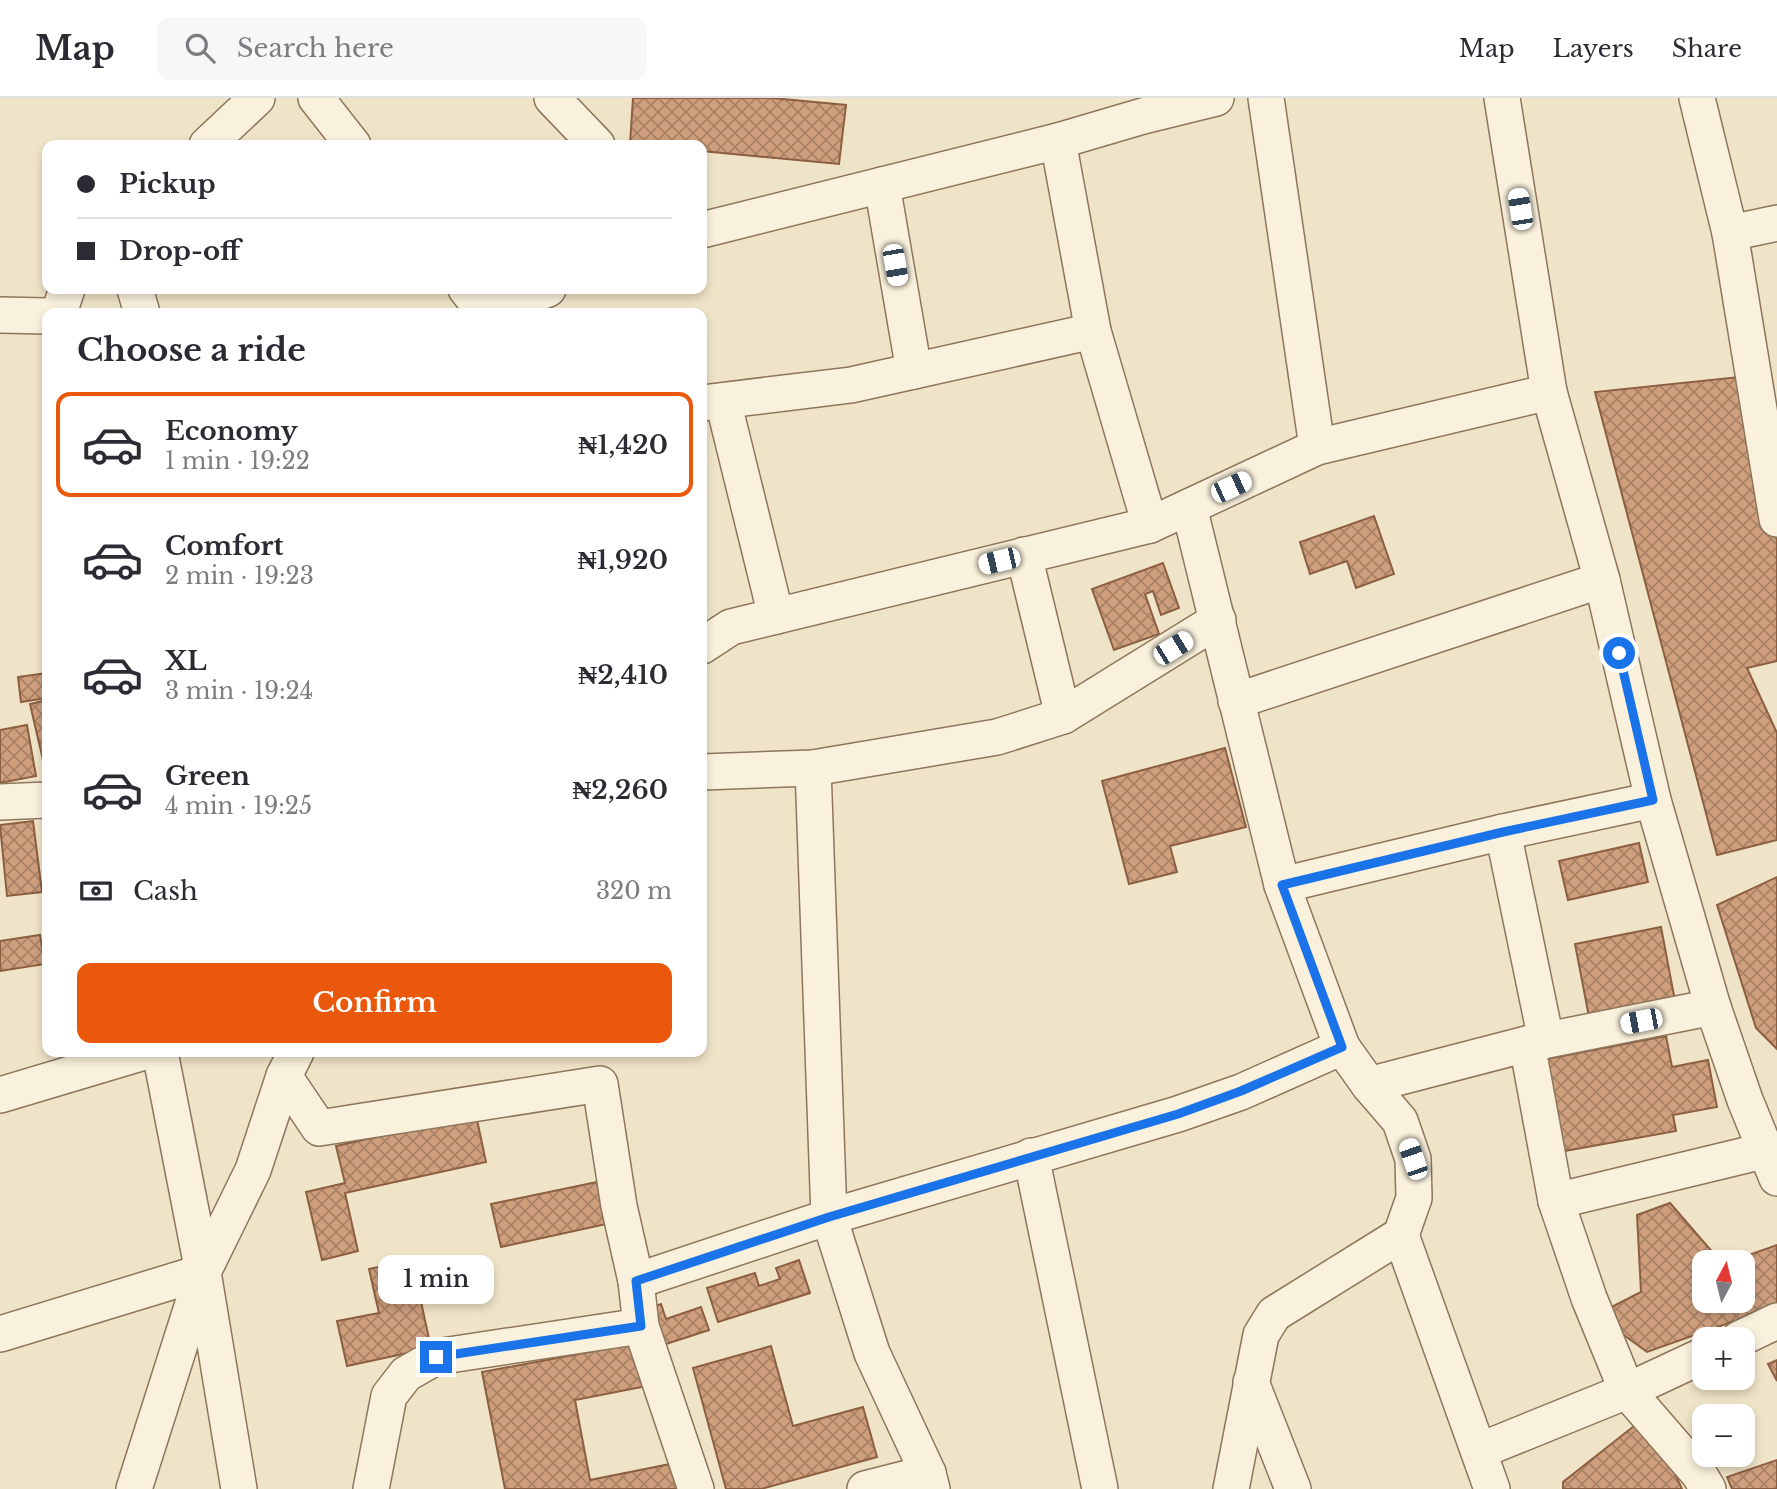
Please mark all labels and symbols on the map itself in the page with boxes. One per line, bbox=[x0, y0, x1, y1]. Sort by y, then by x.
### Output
car bbox=[1507, 187, 1534, 231]
car bbox=[882, 242, 909, 288]
car bbox=[1208, 469, 1255, 505]
car bbox=[977, 546, 1022, 576]
car bbox=[1150, 628, 1197, 668]
route start bbox=[1603, 637, 1635, 669]
car bbox=[1619, 1007, 1664, 1035]
car bbox=[1397, 1136, 1430, 1182]
north arrow bbox=[1692, 1250, 1755, 1312]
callout: 1 min bbox=[378, 1256, 494, 1304]
route end bbox=[420, 1341, 452, 1373]

